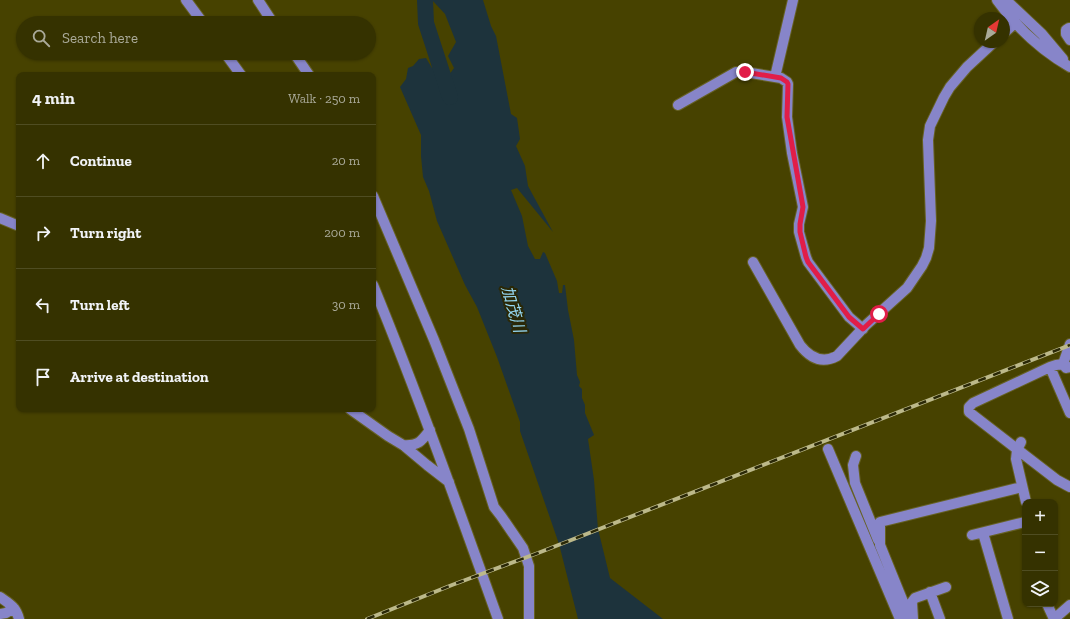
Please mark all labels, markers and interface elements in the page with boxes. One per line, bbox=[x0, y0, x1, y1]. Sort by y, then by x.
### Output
north arrow bbox=[974, 12, 1010, 48]
search box bbox=[16, 16, 376, 60]
icon: search bbox=[30, 27, 52, 49]
text: Search here bbox=[62, 29, 138, 47]
route end bbox=[736, 63, 754, 81]
text: 4 min bbox=[32, 88, 75, 108]
text: Walk · 250 m bbox=[288, 91, 360, 106]
icon: ahead bbox=[32, 150, 54, 172]
text: Continue bbox=[70, 152, 132, 170]
text: 20 m bbox=[332, 153, 360, 168]
icon: right bbox=[32, 222, 54, 244]
text: Turn right bbox=[70, 224, 141, 242]
text: 200 m bbox=[324, 225, 360, 240]
water label: 加茂川 bbox=[498, 283, 530, 337]
icon: left bbox=[32, 294, 54, 316]
text: Turn left bbox=[70, 296, 130, 314]
text: 30 m bbox=[332, 297, 360, 312]
route start bbox=[870, 305, 888, 323]
icon: arrive bbox=[32, 366, 54, 388]
text: Arrive at destination bbox=[70, 368, 209, 386]
map controls bbox=[1022, 499, 1058, 607]
button: + bbox=[1022, 499, 1058, 535]
button: − bbox=[1022, 535, 1058, 571]
button: layers bbox=[1022, 571, 1058, 607]

